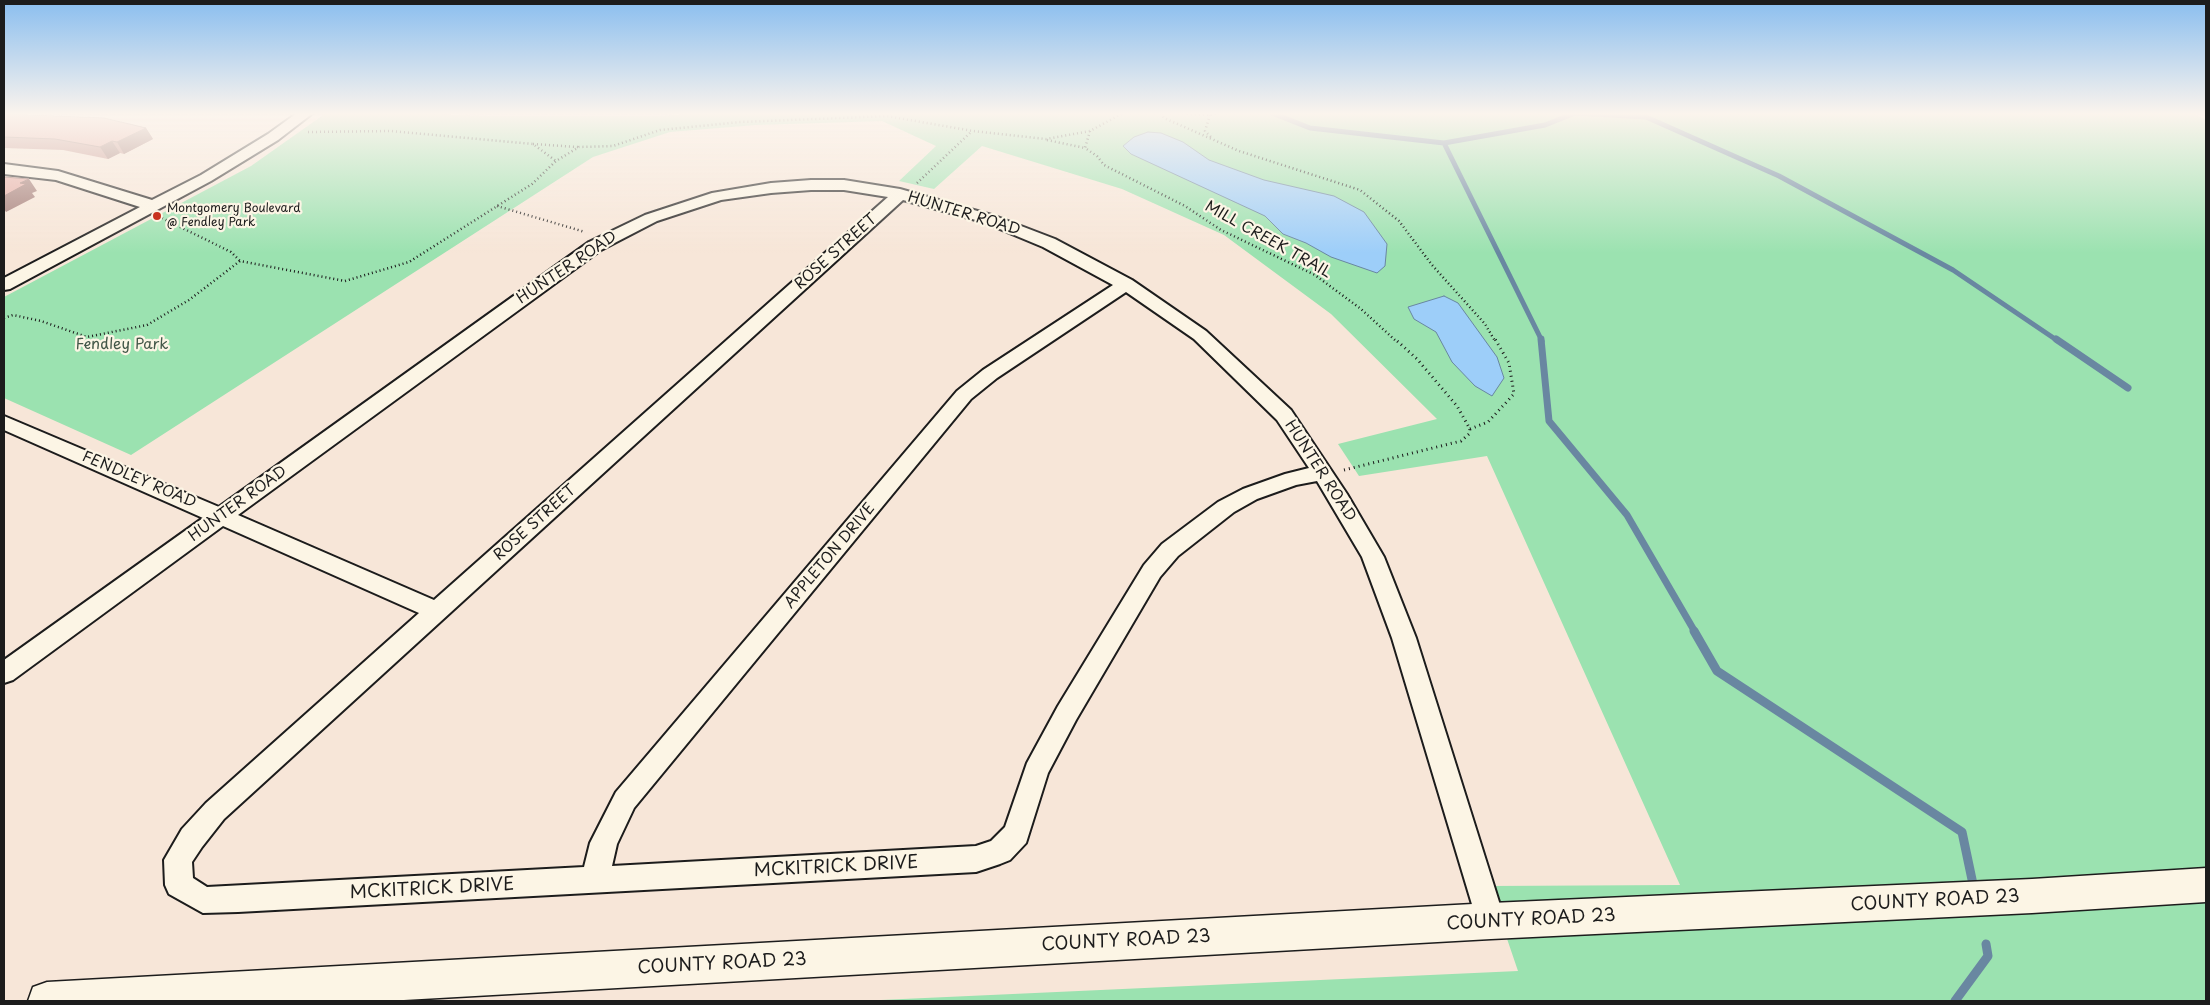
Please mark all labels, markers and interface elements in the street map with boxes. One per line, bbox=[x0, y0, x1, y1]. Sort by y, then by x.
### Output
street label: HUNTER ROAD bbox=[906, 188, 1022, 240]
street label: MILL CREEK TRAIL bbox=[1202, 198, 1334, 282]
place label: Montgomery Boulevard @ Fendley Park bbox=[167, 202, 301, 230]
marker: Montgomery Boulevard @ Fendley Park bbox=[151, 210, 163, 222]
street label: ROSE STREET bbox=[791, 210, 881, 294]
street label: HUNTER ROAD bbox=[514, 228, 620, 308]
park label: Fendley Park bbox=[76, 336, 168, 354]
street label: HUNTER ROAD bbox=[1281, 417, 1359, 525]
street label: FENDLEY ROAD bbox=[79, 448, 199, 512]
street label: HUNTER ROAD bbox=[185, 462, 291, 546]
street label: ROSE STREET bbox=[490, 481, 580, 565]
street label: APPLETON DRIVE bbox=[781, 500, 879, 612]
street label: MCKITRICK DRIVE bbox=[753, 852, 919, 882]
street label: MCKITRICK DRIVE bbox=[349, 874, 515, 904]
street label: COUNTY ROAD 23 bbox=[1850, 886, 2020, 916]
street label: COUNTY ROAD 23 bbox=[1446, 905, 1616, 935]
street label: COUNTY ROAD 23 bbox=[1041, 926, 1211, 956]
street label: COUNTY ROAD 23 bbox=[637, 949, 807, 979]

